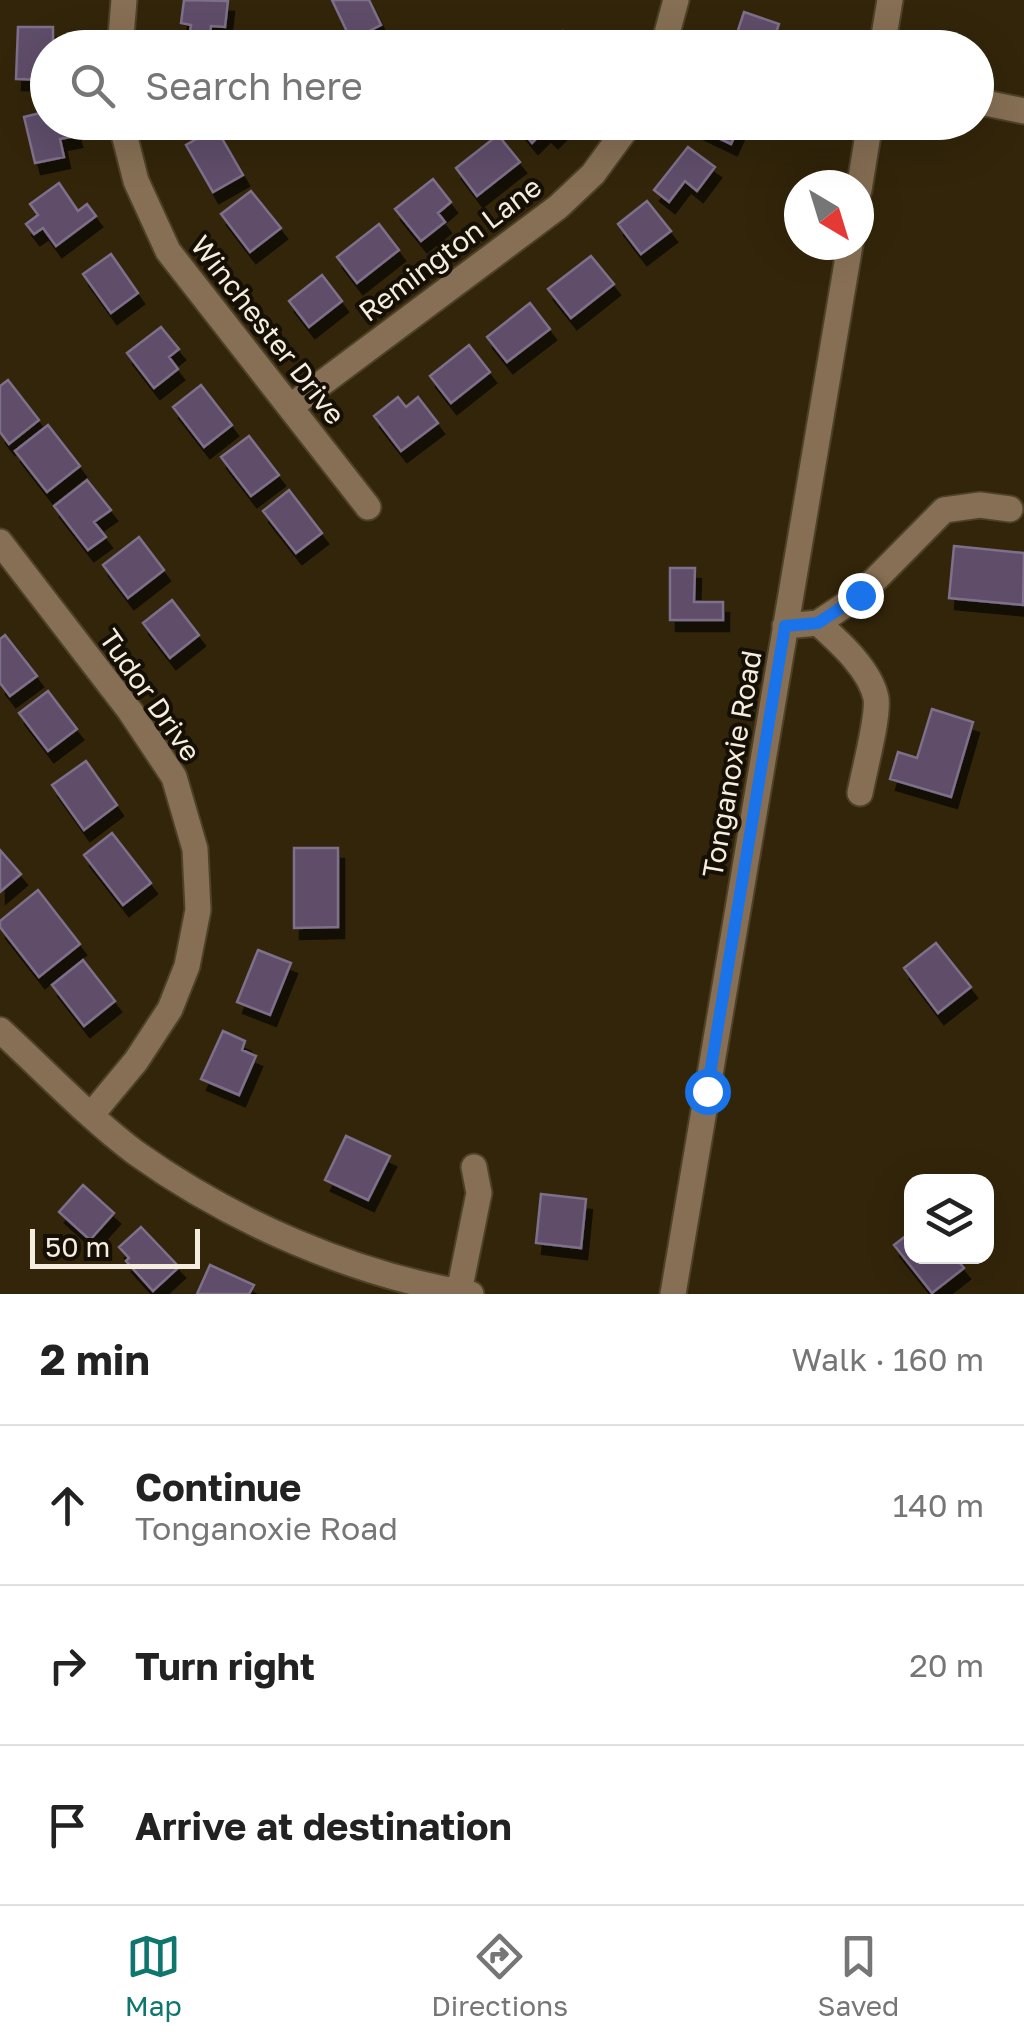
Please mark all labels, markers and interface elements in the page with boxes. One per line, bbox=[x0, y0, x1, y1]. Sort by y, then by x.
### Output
search box bbox=[30, 30, 994, 140]
icon: search bbox=[65, 58, 120, 113]
text: Search here bbox=[145, 63, 363, 108]
street label: Remington Lane bbox=[352, 169, 547, 328]
north arrow bbox=[784, 170, 874, 260]
street label: Winchester Drive bbox=[185, 229, 352, 430]
route end bbox=[838, 573, 884, 619]
street label: Tudor Drive bbox=[93, 623, 208, 767]
street label: Tonganoxie Road bbox=[695, 648, 768, 880]
route start bbox=[685, 1069, 731, 1115]
map controls bbox=[904, 1174, 994, 1264]
button: layers bbox=[904, 1174, 994, 1264]
scale bar bbox=[30, 1224, 200, 1268]
text: 50 m bbox=[45, 1230, 110, 1263]
text: 2 min bbox=[40, 1334, 150, 1384]
text: Walk · 160 m bbox=[792, 1340, 984, 1378]
text: Continue bbox=[135, 1464, 301, 1509]
icon: ahead bbox=[40, 1478, 95, 1533]
text: 140 m bbox=[893, 1486, 984, 1524]
text: Tonganoxie Road bbox=[135, 1509, 398, 1547]
icon: right bbox=[40, 1638, 95, 1693]
text: Turn right bbox=[135, 1643, 315, 1688]
text: 20 m bbox=[909, 1646, 984, 1684]
icon: arrive bbox=[40, 1798, 95, 1853]
text: Arrive at destination bbox=[135, 1803, 512, 1848]
tab: Map bbox=[125, 1929, 182, 2022]
tab: Directions bbox=[431, 1929, 568, 2022]
tab: Saved bbox=[817, 1929, 899, 2022]

